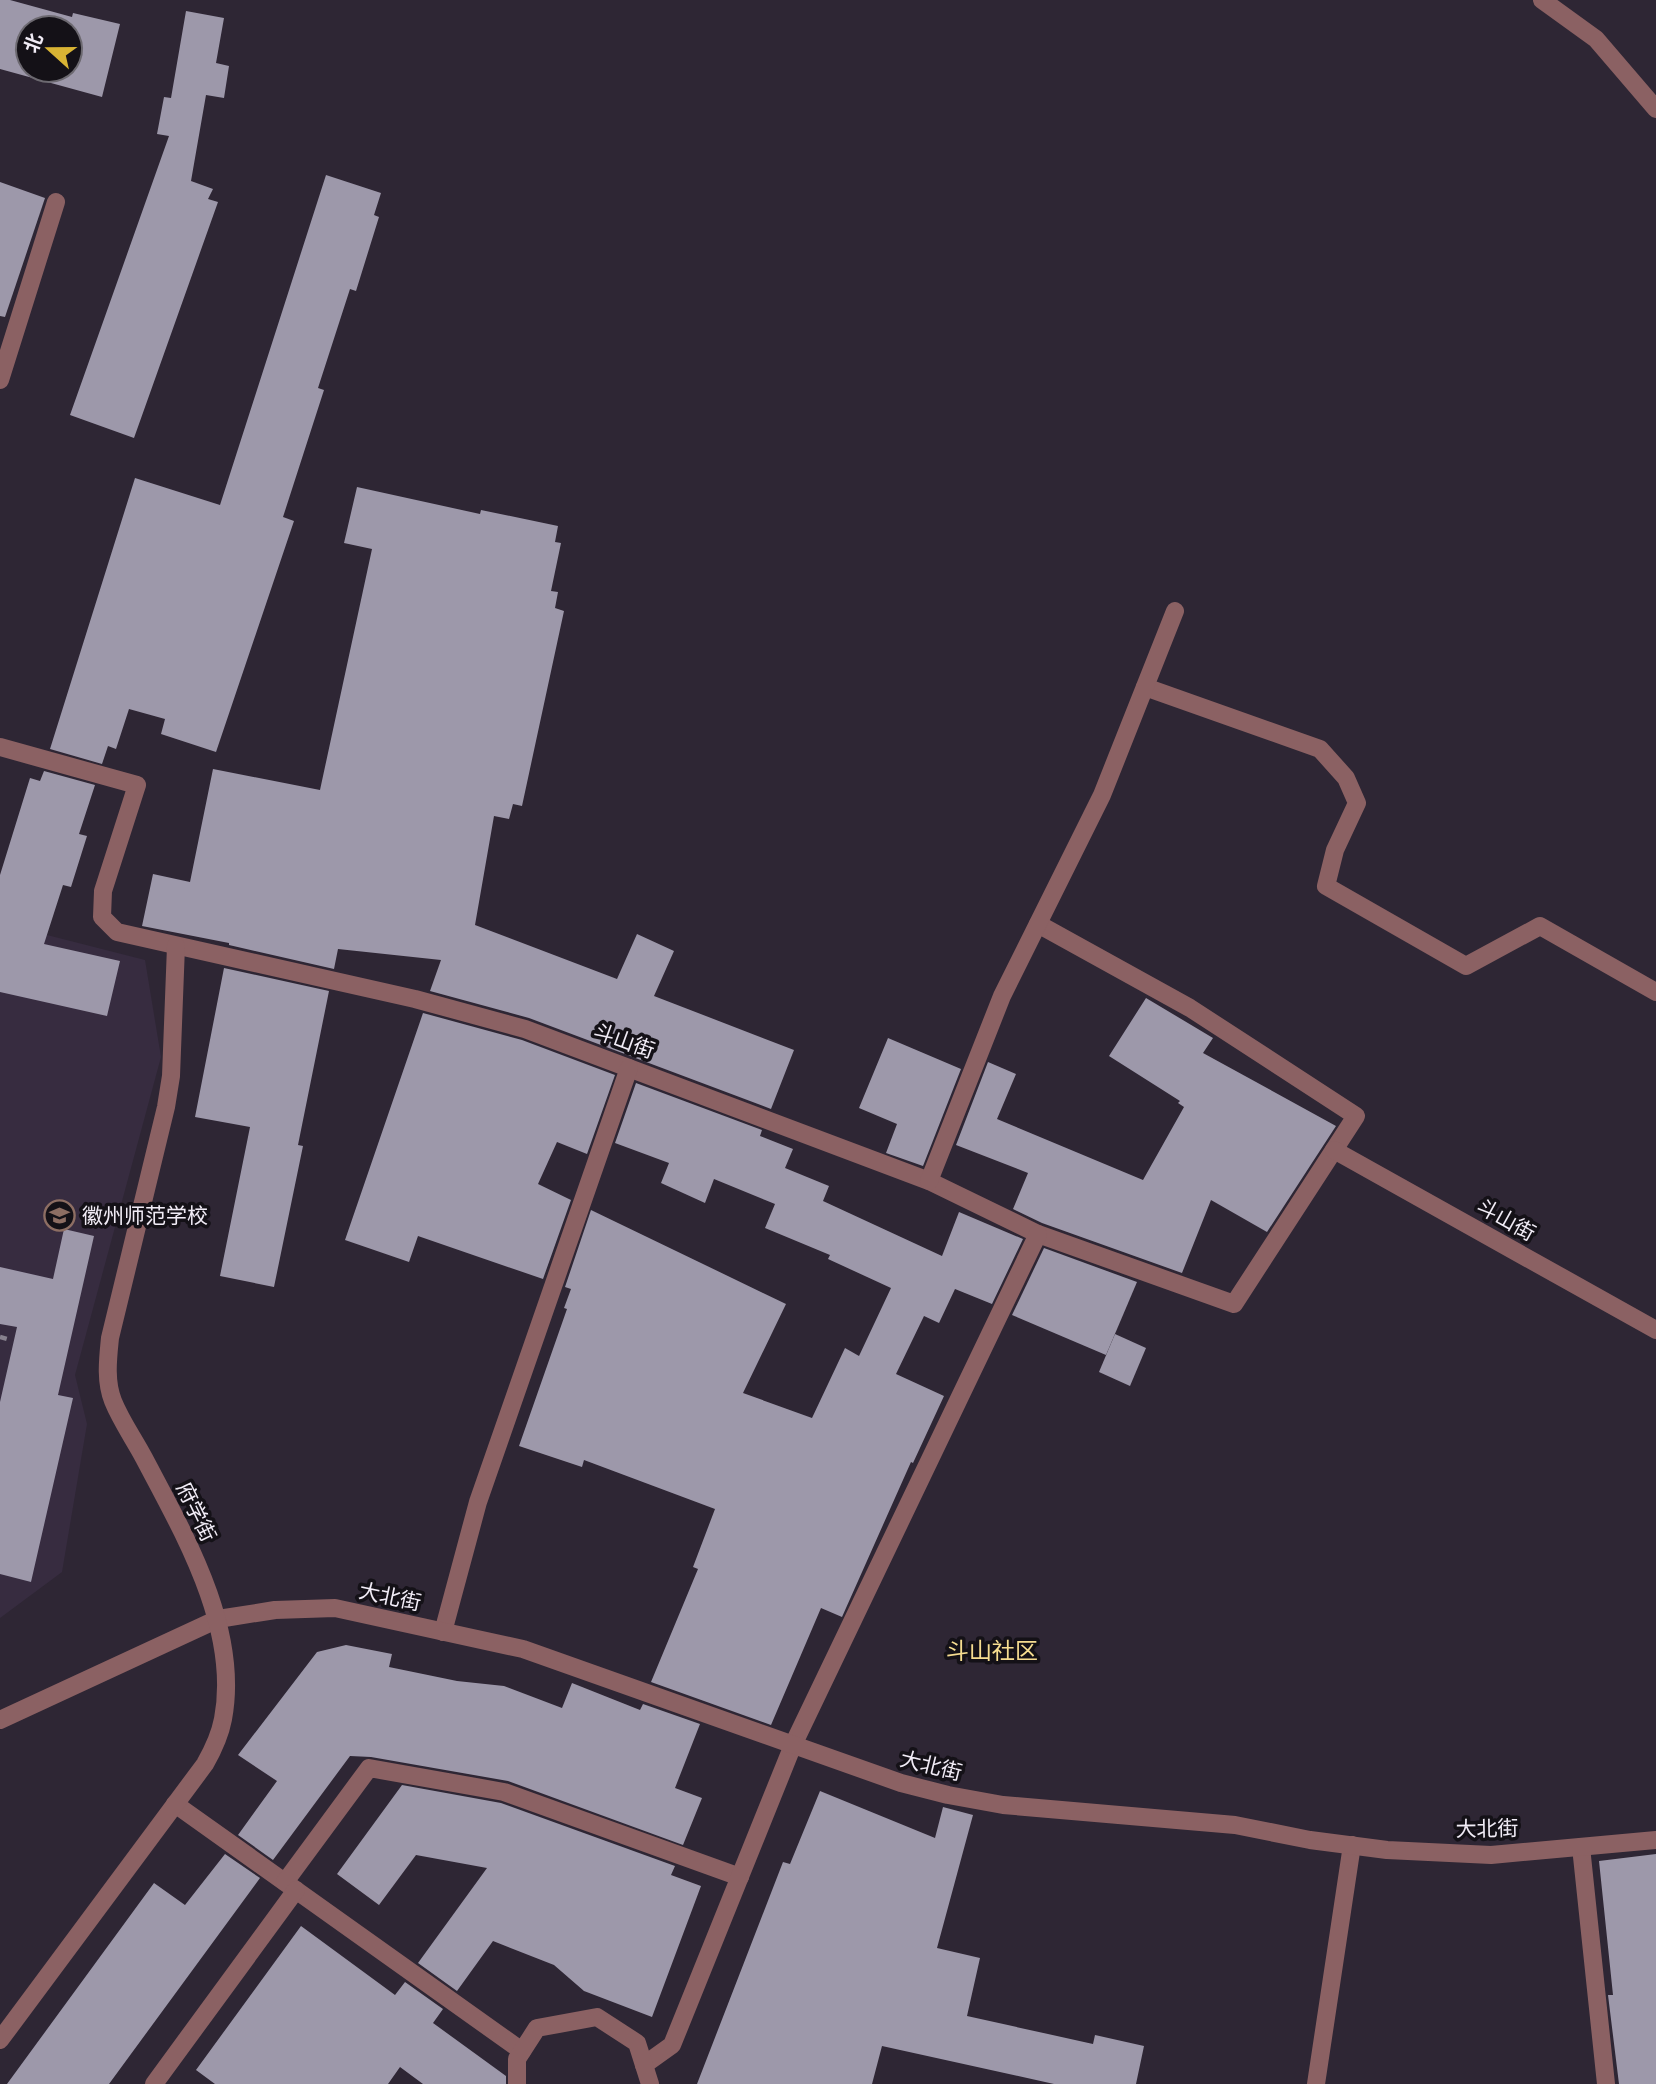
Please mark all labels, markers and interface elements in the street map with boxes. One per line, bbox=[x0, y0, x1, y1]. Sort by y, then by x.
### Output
north arrow bbox=[14, 14, 84, 84]
text: 北 bbox=[19, 30, 48, 56]
street label: 斗山街 bbox=[590, 1019, 658, 1063]
street label: 斗山街 bbox=[1473, 1194, 1539, 1246]
school or university icon: 徽州师范学校 bbox=[42, 1199, 76, 1233]
place label: 徽州师范学校 bbox=[82, 1204, 208, 1228]
street label: 府学街 bbox=[171, 1478, 221, 1546]
street label: 大北街 bbox=[357, 1579, 423, 1615]
district label: 斗山社区 bbox=[946, 1638, 1038, 1665]
street label: 大北街 bbox=[898, 1747, 964, 1785]
street label: 大北街 bbox=[1455, 1816, 1519, 1842]

